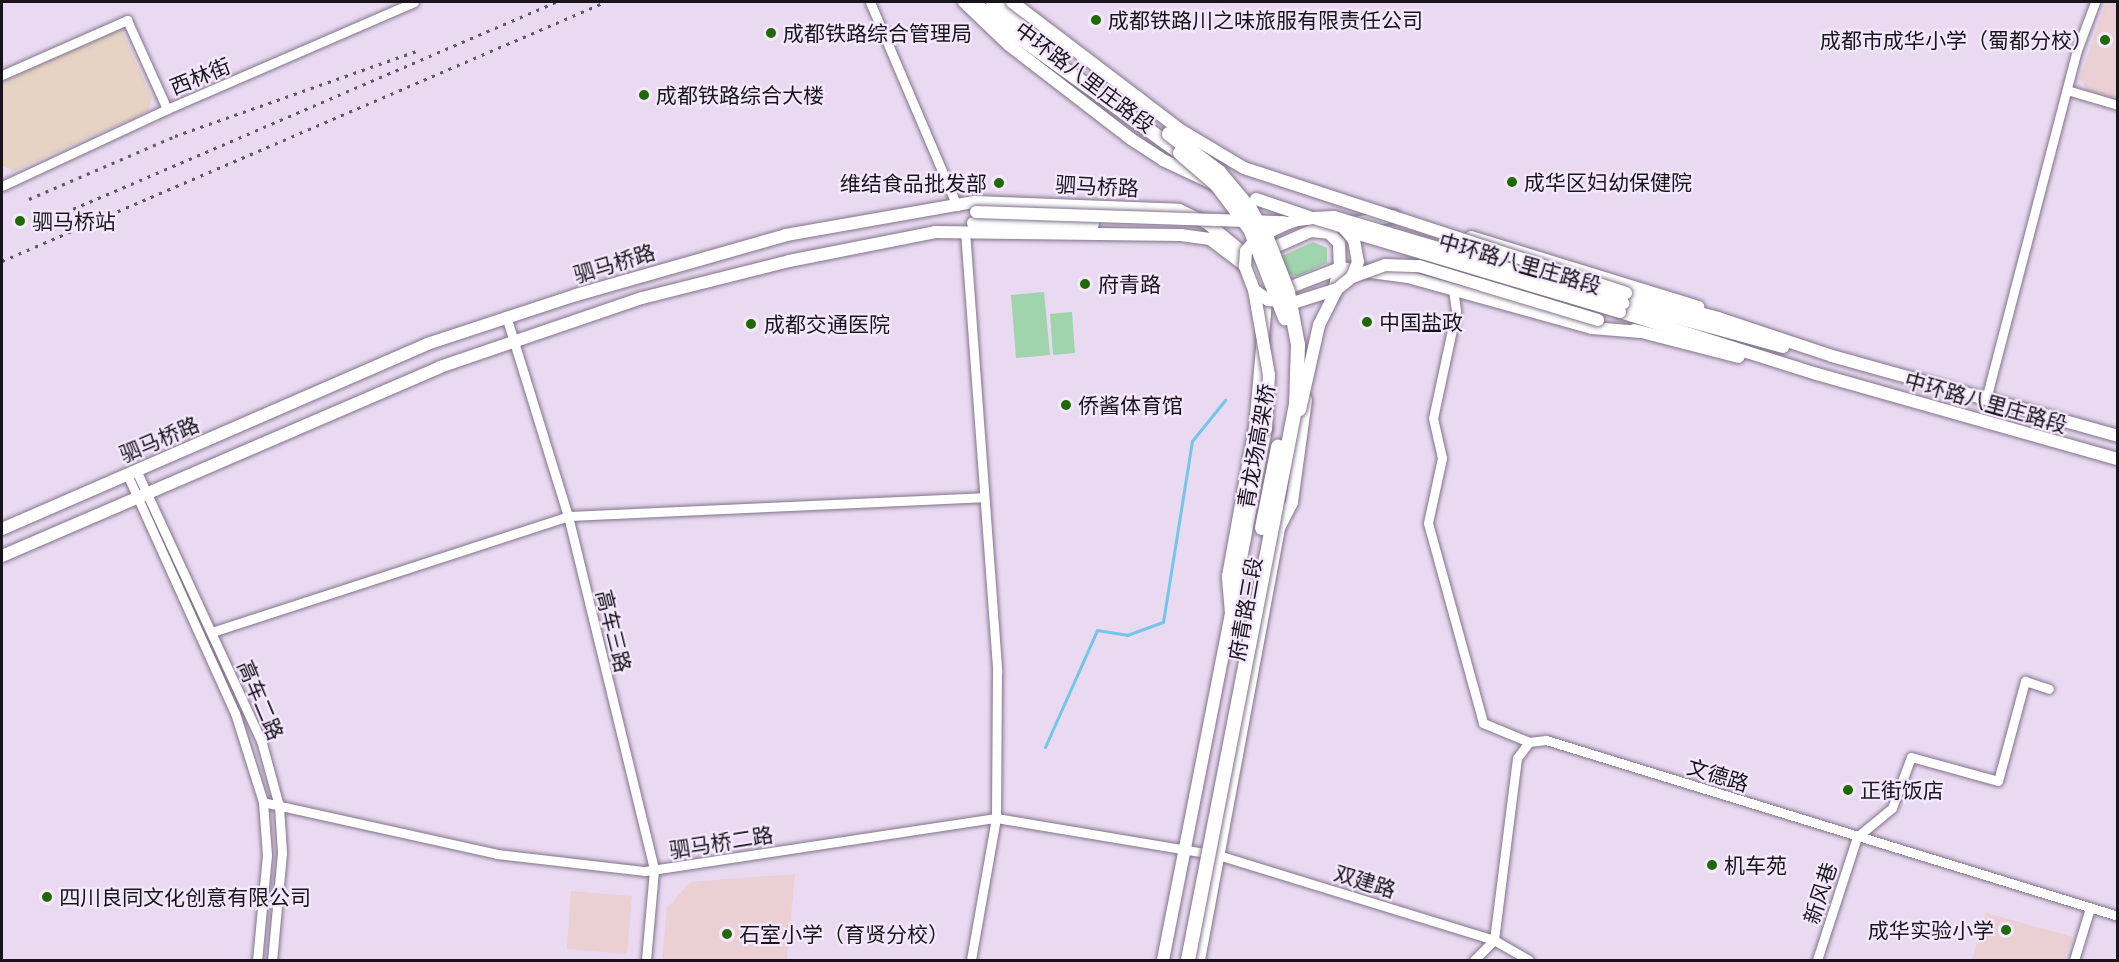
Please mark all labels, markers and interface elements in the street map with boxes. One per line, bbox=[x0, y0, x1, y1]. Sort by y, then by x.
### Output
place label: 成都铁路川之味旅服有限责任公司 bbox=[1108, 7, 1423, 33]
marker: 成都铁路川之味旅服有限责任公司 bbox=[1089, 13, 1103, 27]
street label: 中环路八里庄路段 bbox=[1010, 16, 1160, 138]
place label: 成都铁路综合管理局 bbox=[783, 20, 972, 46]
marker: 成都铁路综合管理局 bbox=[764, 26, 778, 40]
place label: 成都市成华小学（蜀都分校） bbox=[1820, 27, 2093, 53]
marker: 成都市成华小学（蜀都分校） bbox=[2098, 33, 2112, 47]
street label: 西林街 bbox=[166, 53, 234, 99]
place label: 成都铁路综合大楼 bbox=[656, 82, 824, 108]
marker: 成都铁路综合大楼 bbox=[637, 88, 651, 102]
place label: 成华区妇幼保健院 bbox=[1524, 169, 1692, 195]
place label: 维结食品批发部 bbox=[840, 170, 987, 196]
street label: 驷马桥路 bbox=[1054, 171, 1140, 201]
marker: 成华区妇幼保健院 bbox=[1505, 175, 1519, 189]
marker: 维结食品批发部 bbox=[992, 176, 1006, 190]
place label: 驷马桥站 bbox=[32, 208, 116, 234]
marker: 驷马桥站 bbox=[13, 214, 27, 228]
street label: 中环路八里庄路段 bbox=[1436, 228, 1604, 298]
street label: 驷马桥路 bbox=[570, 239, 658, 287]
place label: 府青路 bbox=[1098, 271, 1161, 297]
marker: 府青路 bbox=[1076, 275, 1094, 293]
place label: 中国盐政 bbox=[1379, 309, 1463, 335]
place label: 成都交通医院 bbox=[764, 311, 890, 337]
marker: 成都交通医院 bbox=[742, 315, 760, 333]
marker: 中国盐政 bbox=[1360, 315, 1374, 329]
street label: 中环路八里庄路段 bbox=[1902, 367, 2070, 437]
street label: 青龙场高架桥 bbox=[1233, 382, 1279, 510]
place label: 侨酱体育馆 bbox=[1078, 392, 1183, 418]
marker: 侨酱体育馆 bbox=[1059, 398, 1073, 412]
street label: 驷马桥路 bbox=[115, 411, 203, 467]
street label: 府青路三段 bbox=[1223, 555, 1267, 663]
street label: 高车三路 bbox=[592, 587, 636, 675]
street label: 高车二路 bbox=[233, 656, 289, 744]
street label: 文德路 bbox=[1684, 754, 1752, 796]
place label: 正街饭店 bbox=[1860, 777, 1944, 803]
marker: 正街饭店 bbox=[1841, 783, 1855, 797]
street label: 驷马桥二路 bbox=[667, 821, 775, 863]
place label: 机车苑 bbox=[1724, 852, 1787, 878]
marker: 机车苑 bbox=[1705, 858, 1719, 872]
street label: 新风巷 bbox=[1798, 859, 1842, 927]
street label: 双建路 bbox=[1331, 860, 1399, 902]
place label: 四川良同文化创意有限公司 bbox=[59, 884, 311, 910]
marker: 四川良同文化创意有限公司 bbox=[40, 890, 54, 904]
place label: 成华实验小学 bbox=[1868, 917, 1994, 943]
place label: 石室小学（育贤分校） bbox=[739, 921, 949, 947]
marker: 成华实验小学 bbox=[1999, 923, 2013, 937]
marker: 石室小学（育贤分校） bbox=[720, 927, 734, 941]

